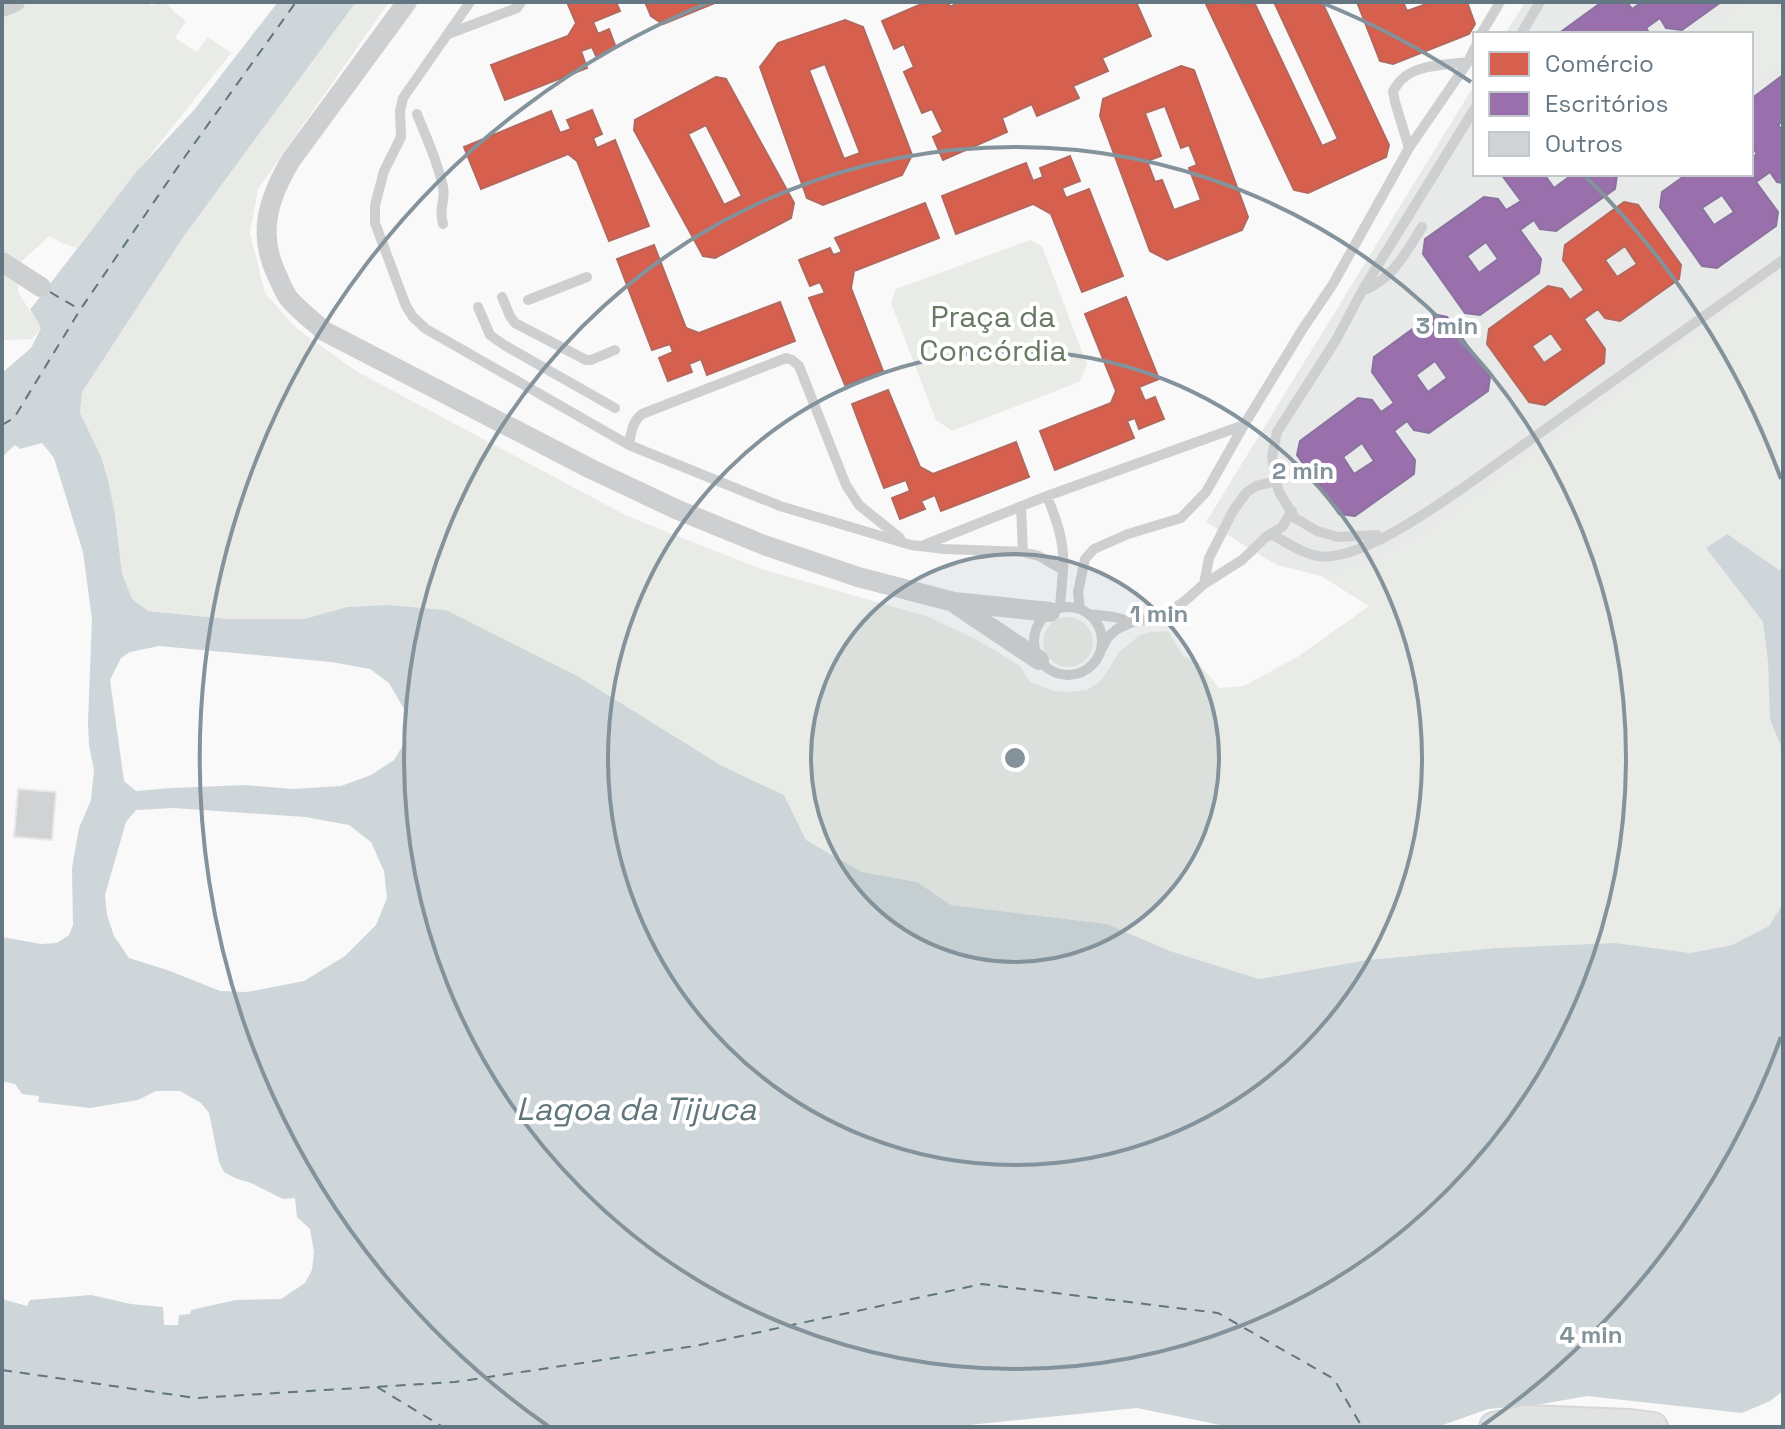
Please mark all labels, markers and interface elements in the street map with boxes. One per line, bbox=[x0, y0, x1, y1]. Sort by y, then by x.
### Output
legend bbox=[1473, 32, 1753, 176]
text: Comércio bbox=[1545, 48, 1654, 79]
text: Escritórios bbox=[1545, 88, 1668, 119]
text: Outros bbox=[1545, 128, 1623, 159]
park label: Praça da Concórdia bbox=[919, 297, 1067, 370]
text: 3 min bbox=[1416, 310, 1478, 341]
text: 2 min bbox=[1272, 455, 1334, 486]
text: 1 min bbox=[1130, 598, 1188, 629]
centre of rings bbox=[1001, 744, 1029, 772]
water label: Lagoa da Tijuca bbox=[516, 1089, 757, 1129]
text: 4 min bbox=[1559, 1319, 1623, 1350]

